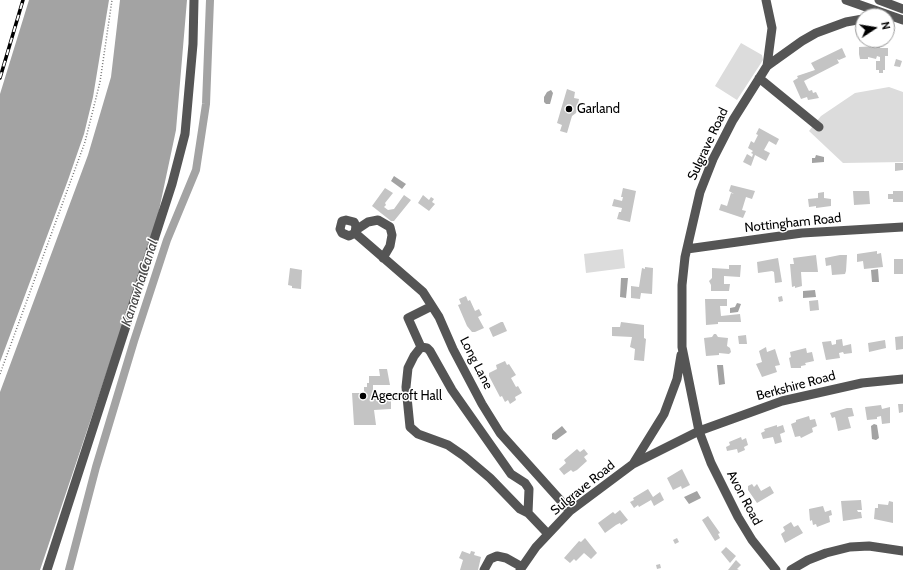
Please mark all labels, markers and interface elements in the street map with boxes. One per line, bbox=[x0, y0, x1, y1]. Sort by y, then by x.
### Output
north arrow bbox=[855, 8, 895, 48]
text: N bbox=[878, 20, 893, 31]
place label: Garland bbox=[577, 101, 620, 117]
marker: Garland bbox=[564, 104, 574, 114]
street label: Sulgrave Road bbox=[684, 105, 732, 183]
street label: Nottingham Road bbox=[744, 210, 842, 236]
water label: Kanawha Canal bbox=[118, 238, 162, 328]
street label: Long Lane bbox=[456, 334, 496, 392]
street label: Berkshire Road bbox=[755, 368, 837, 404]
place label: Agecroft Hall bbox=[371, 388, 442, 404]
marker: Agecroft Hall bbox=[358, 391, 368, 401]
street label: Sulgrave Road bbox=[548, 457, 618, 519]
street label: Avon Road bbox=[723, 468, 765, 528]

